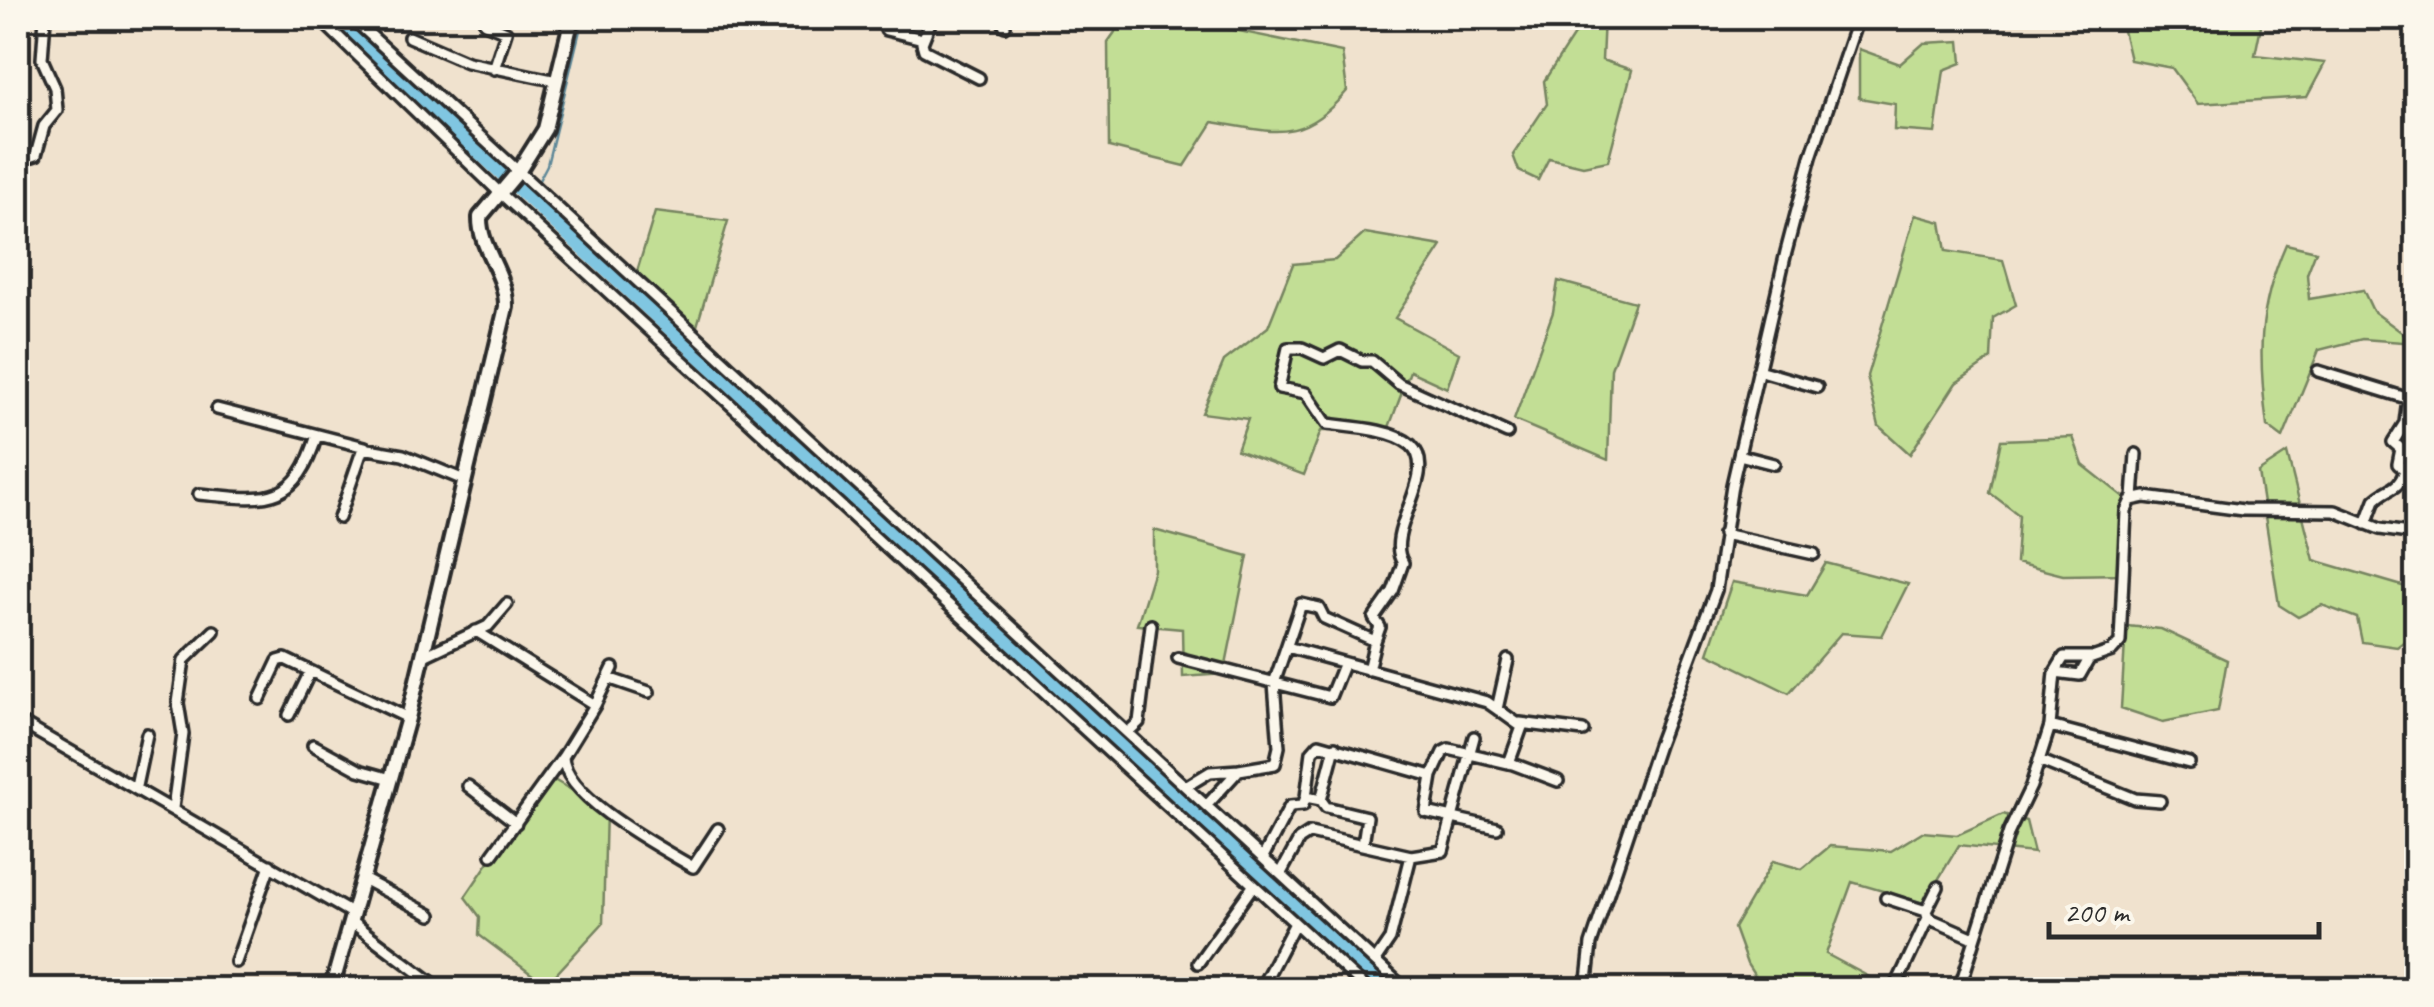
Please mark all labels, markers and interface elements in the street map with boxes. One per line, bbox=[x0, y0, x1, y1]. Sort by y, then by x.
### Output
scale bar bbox=[2049, 877, 2319, 939]
text: 200 m bbox=[2064, 893, 2131, 931]

